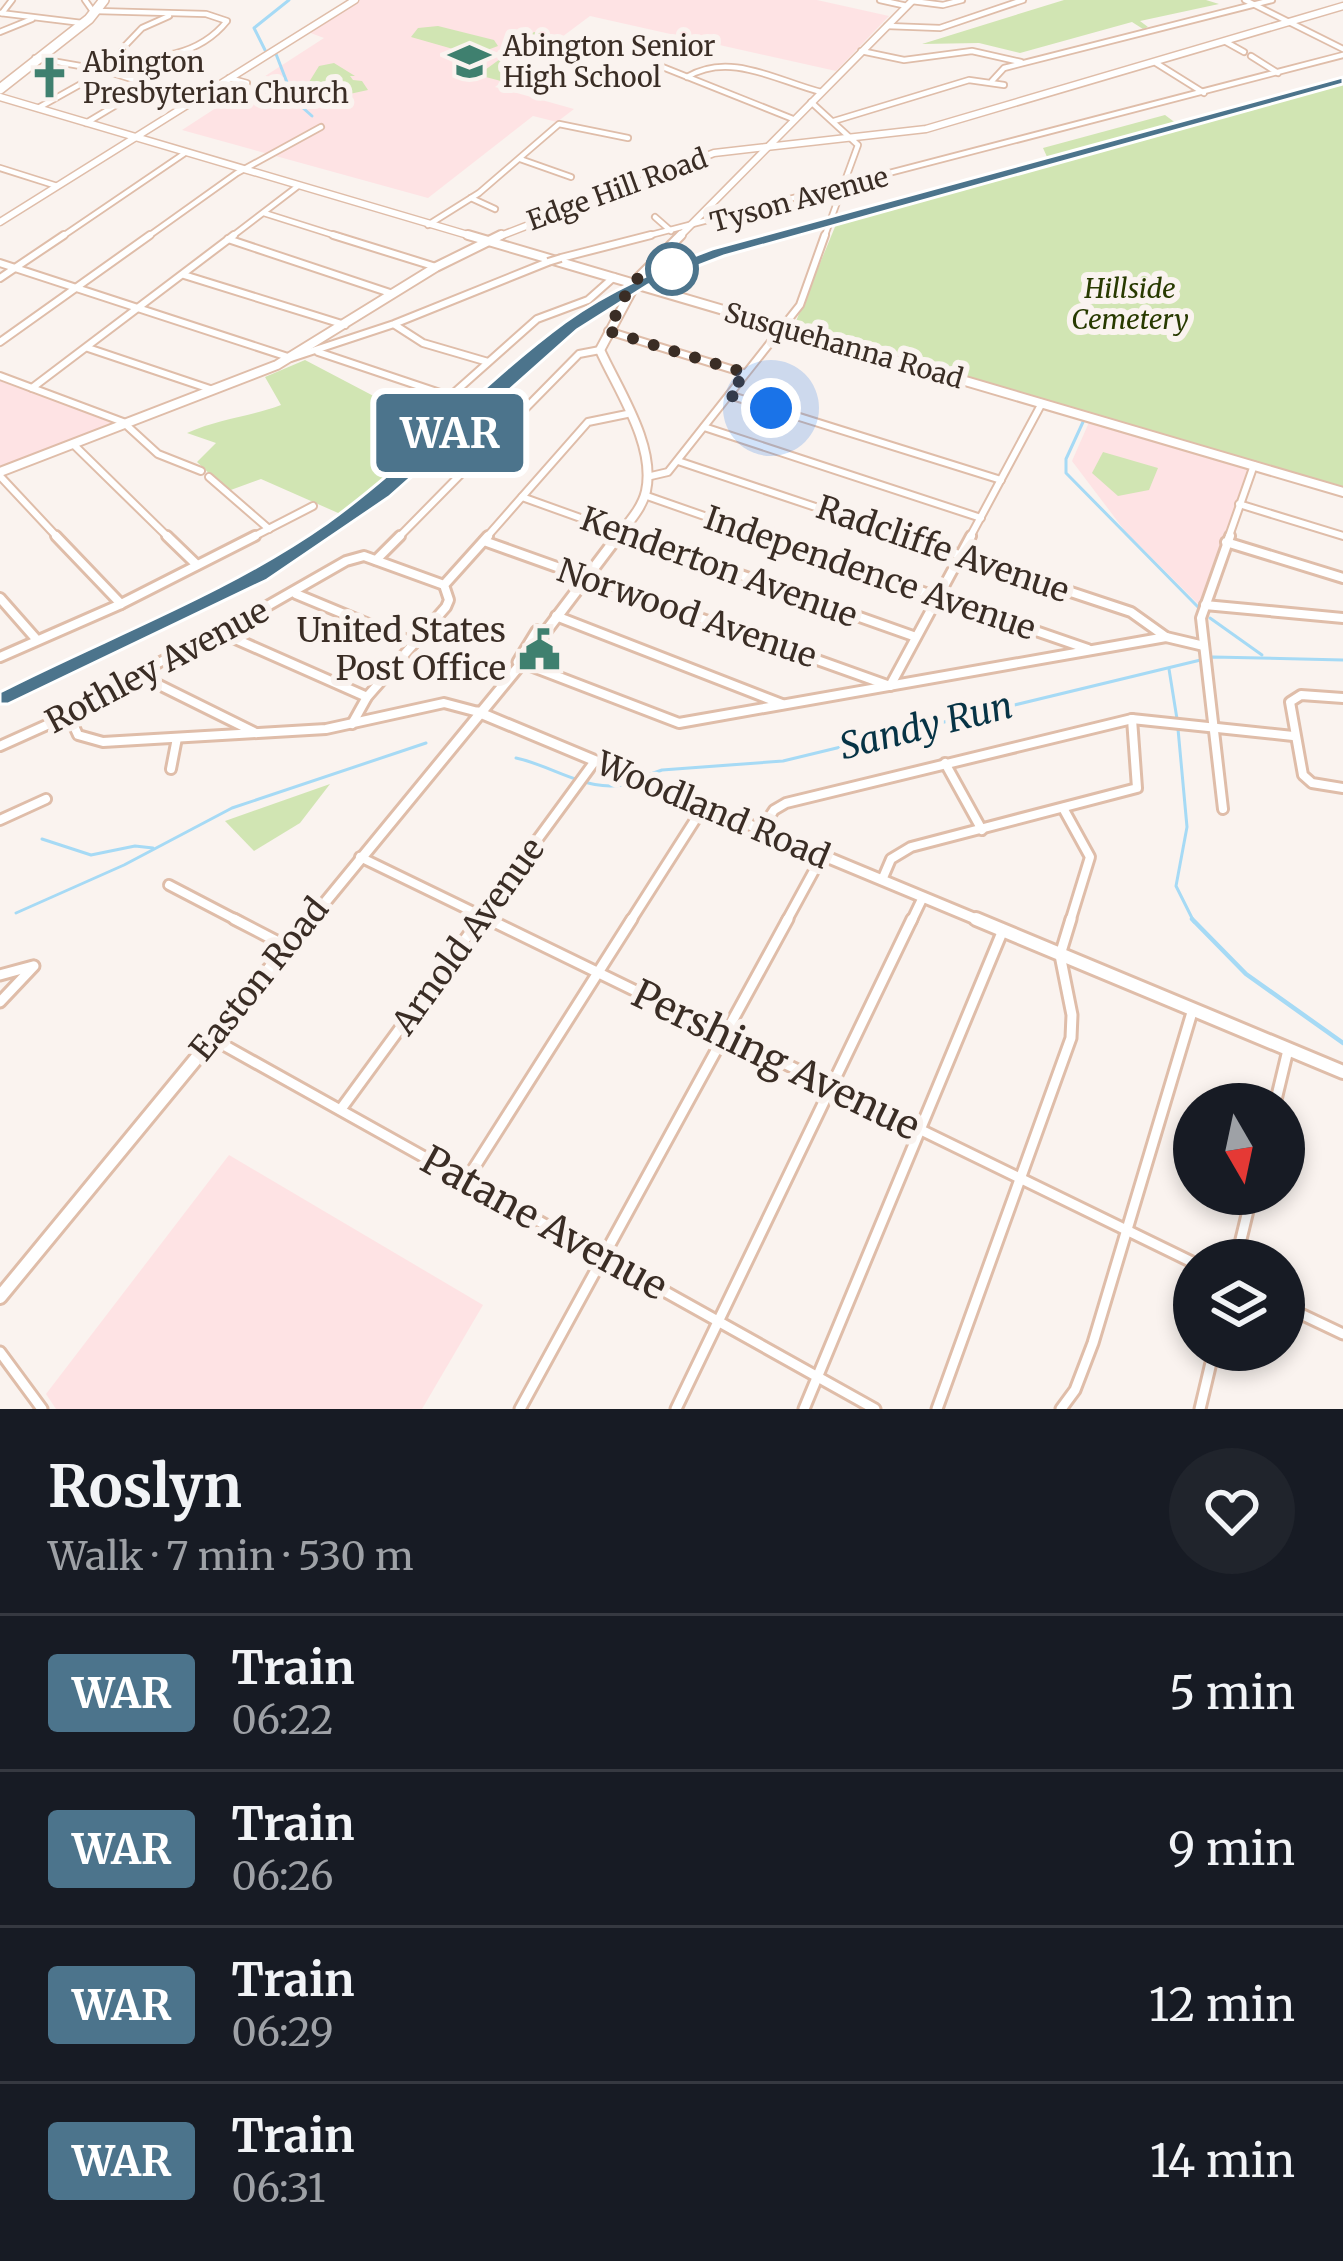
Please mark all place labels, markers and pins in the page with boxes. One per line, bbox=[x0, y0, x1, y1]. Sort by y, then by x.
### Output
place label: Abington Senior High School bbox=[502, 29, 716, 95]
school or university icon: Abington Senior High School bbox=[446, 39, 492, 85]
place label: Abington Presbyterian Church bbox=[82, 45, 349, 110]
church icon: Abington Presbyterian Church bbox=[26, 55, 72, 101]
unlabelled marker bbox=[647, 244, 697, 294]
place label: United States Post Office bbox=[297, 610, 506, 689]
public building icon: United States Post Office bbox=[517, 626, 563, 672]

